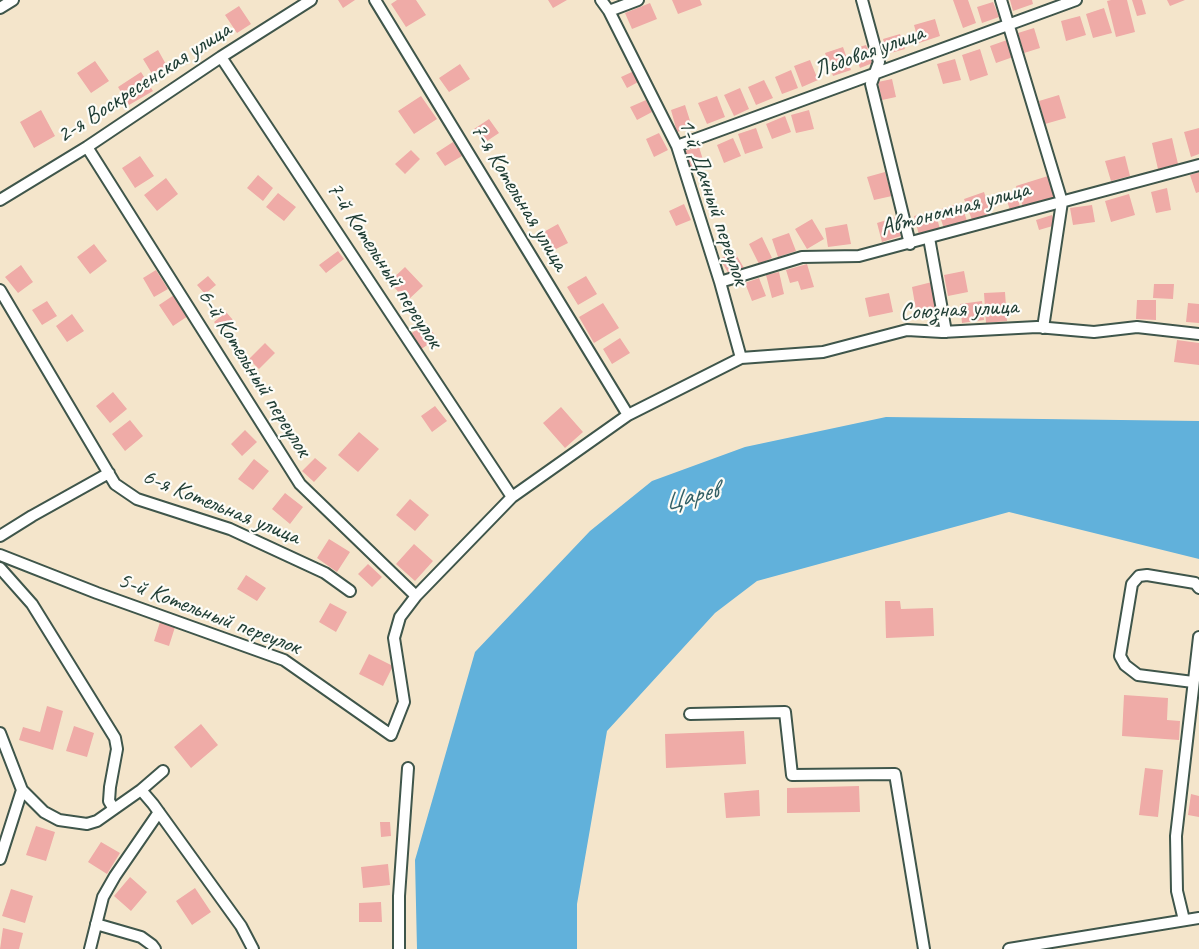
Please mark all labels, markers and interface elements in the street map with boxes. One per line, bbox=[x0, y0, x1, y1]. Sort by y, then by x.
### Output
street label: 2-я Воскресенская улица bbox=[51, 16, 237, 150]
street label: Льдовая улица bbox=[810, 19, 928, 85]
street label: 1-й Дачный переулок bbox=[671, 115, 755, 289]
street label: 7-я Котельная улица bbox=[464, 118, 574, 276]
street label: Автономная улица bbox=[877, 175, 1033, 243]
street label: 7-й Котельный переулок bbox=[319, 176, 449, 354]
street label: 6-й Котельный переулок bbox=[191, 283, 317, 463]
street label: Союзная улица bbox=[899, 293, 1019, 327]
street label: 6-я Котельная улица bbox=[138, 462, 304, 552]
water label: Царев bbox=[661, 475, 721, 519]
street label: 5-й Котельный переулок bbox=[114, 566, 304, 662]

